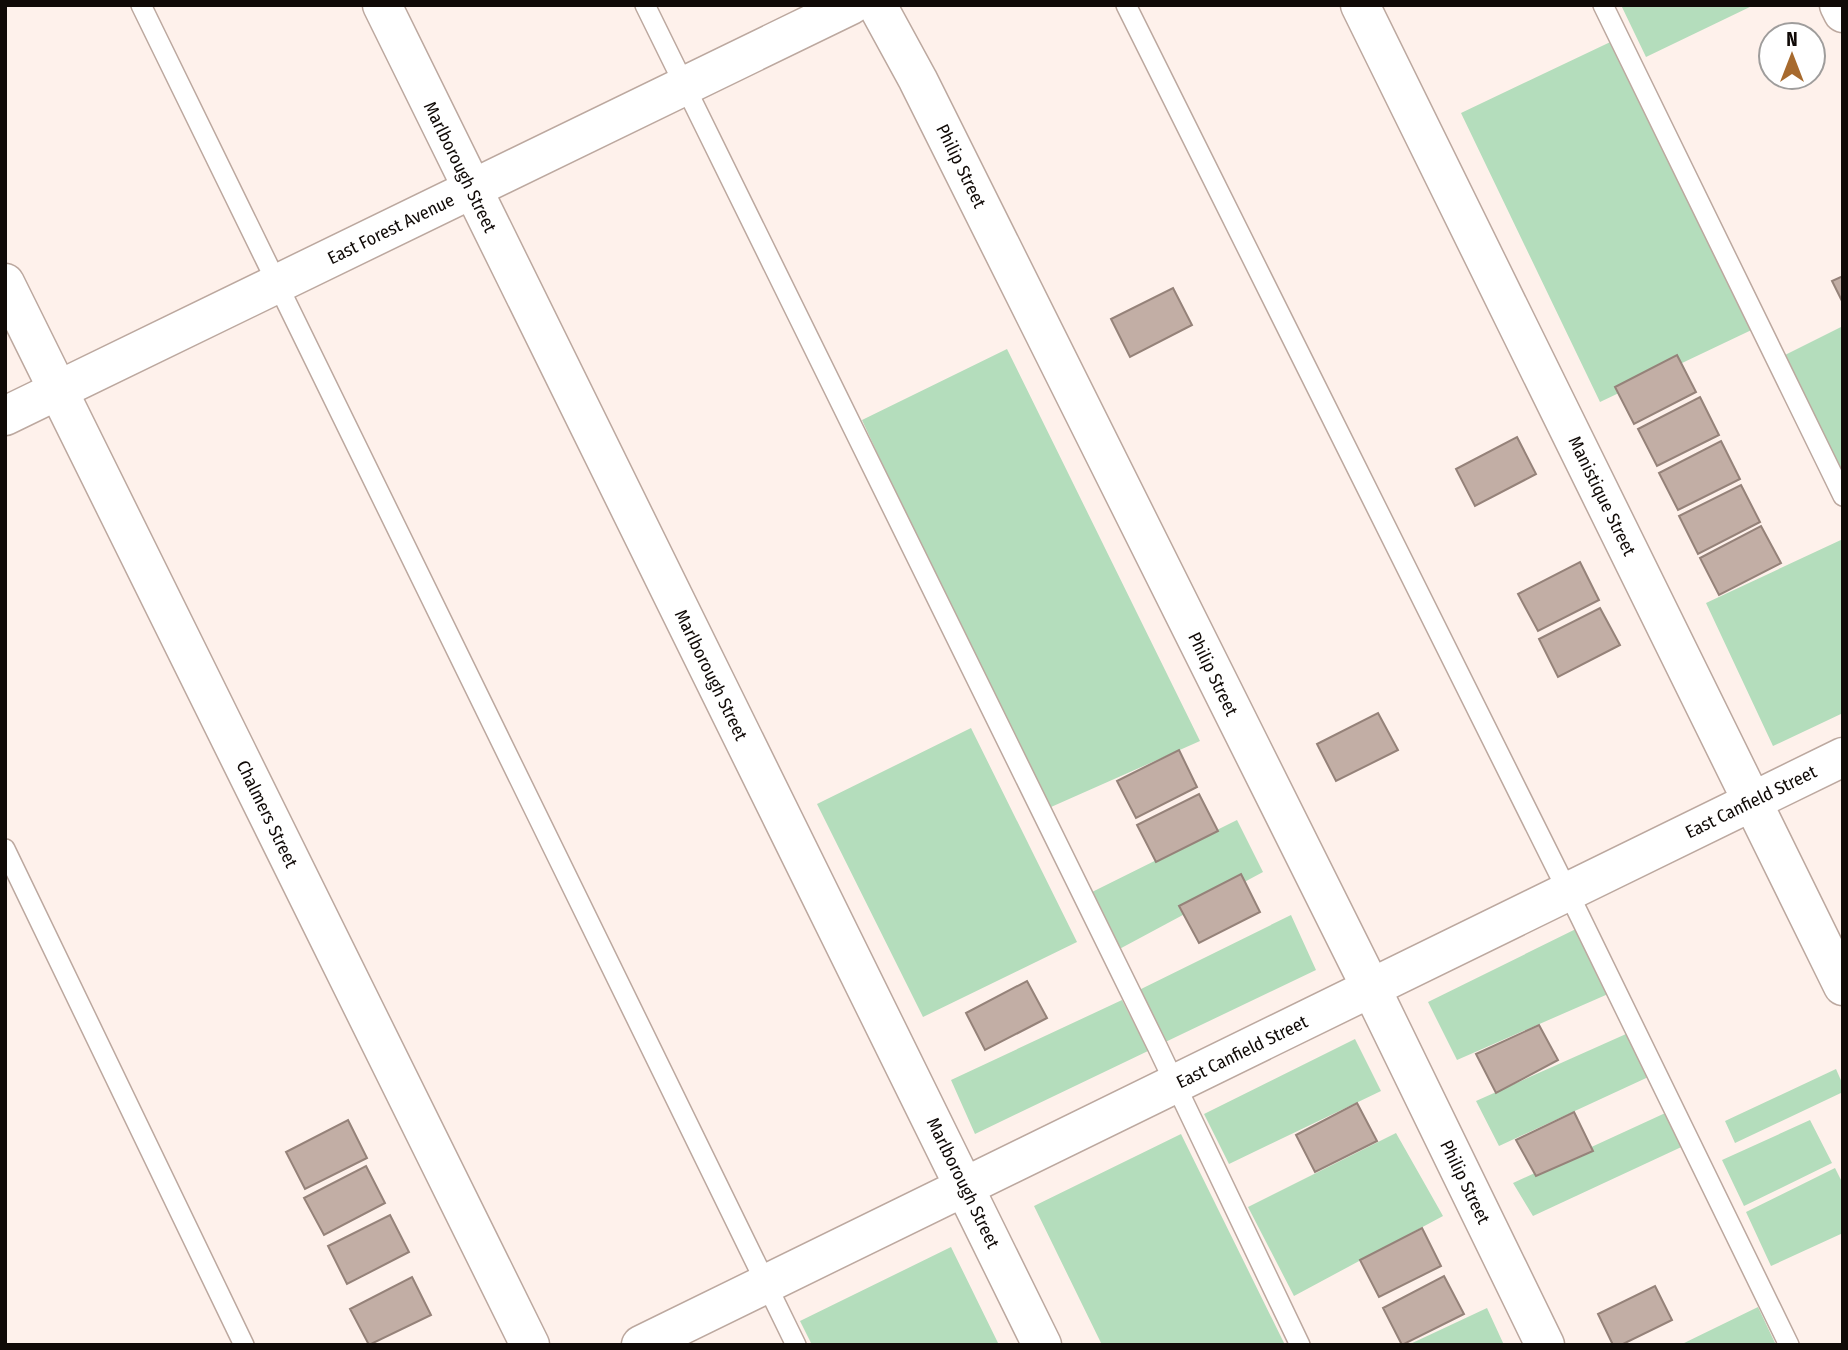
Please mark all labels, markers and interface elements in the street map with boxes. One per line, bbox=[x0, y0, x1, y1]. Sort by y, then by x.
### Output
north arrow bbox=[1757, 21, 1827, 91]
text: N bbox=[1786, 28, 1798, 51]
street label: Marlborough Street bbox=[419, 98, 501, 236]
street label: Philip Street bbox=[931, 121, 991, 212]
street label: East Forest Avenue bbox=[324, 189, 458, 269]
street label: Manistique Street bbox=[1564, 433, 1640, 559]
street label: Marlborough Street bbox=[670, 606, 752, 744]
street label: Philip Street bbox=[1183, 629, 1243, 720]
street label: Chalmers Street bbox=[232, 757, 303, 871]
street label: East Canfield Street bbox=[1682, 761, 1820, 843]
street label: East Canfield Street bbox=[1173, 1011, 1311, 1093]
street label: Marlborough Street bbox=[922, 1114, 1004, 1252]
street label: Philip Street bbox=[1435, 1137, 1495, 1228]

